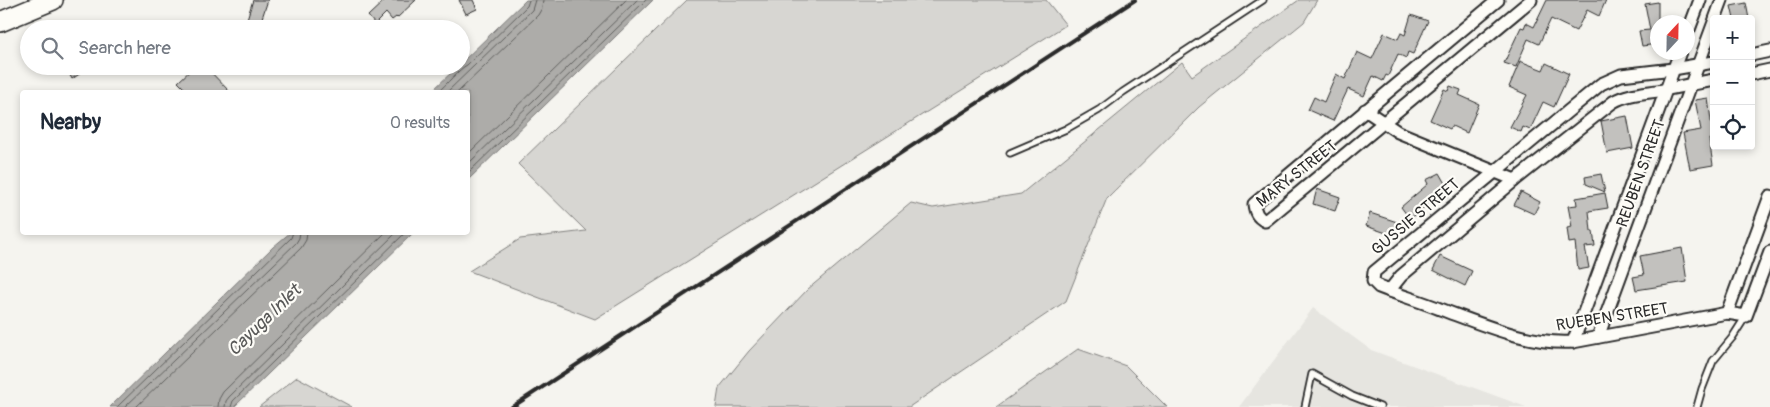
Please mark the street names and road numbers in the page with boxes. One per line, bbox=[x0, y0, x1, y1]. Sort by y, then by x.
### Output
street label: REUBEN STREET bbox=[1612, 117, 1670, 230]
street label: MARY STREET bbox=[1252, 136, 1341, 212]
street label: GUSSIE STREET bbox=[1367, 174, 1464, 260]
street label: RUEBEN STREET bbox=[1555, 298, 1670, 336]

